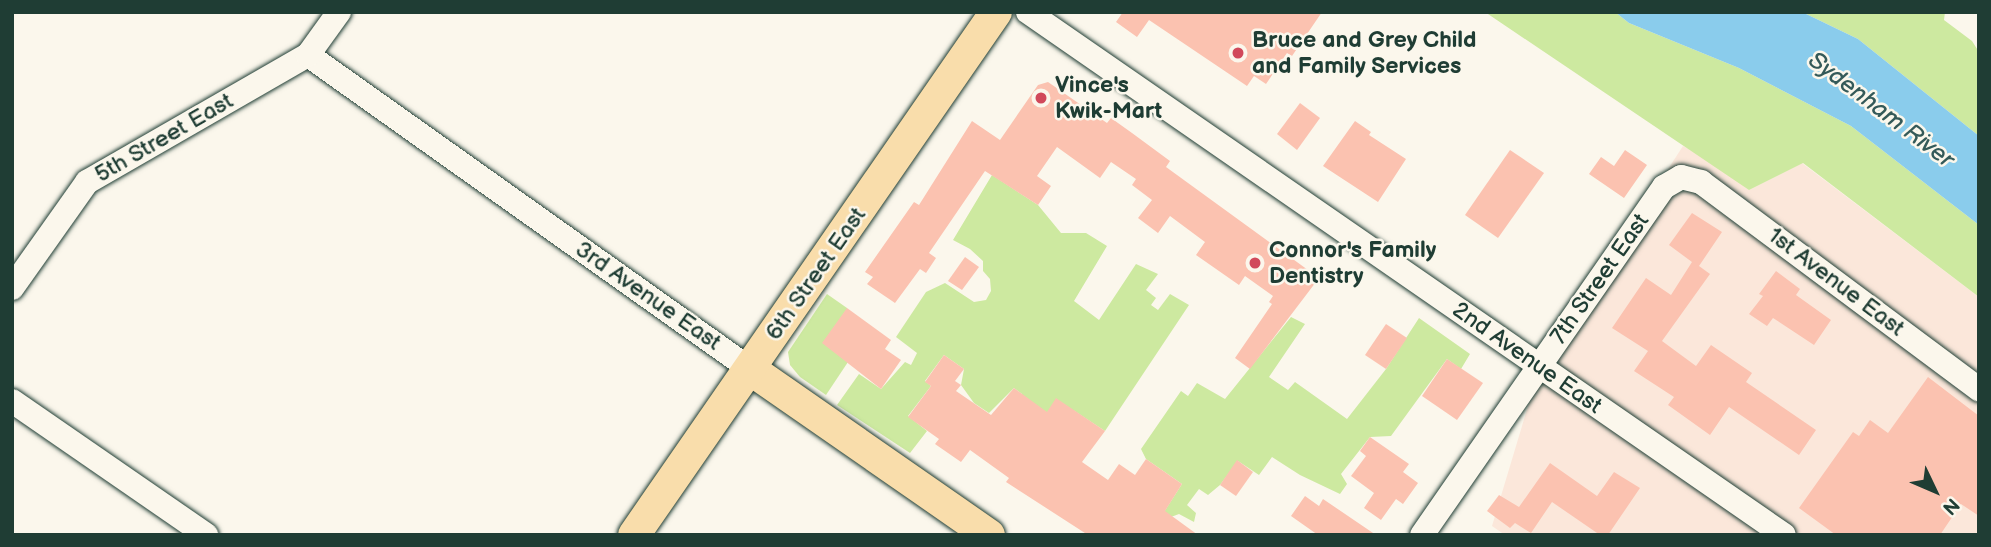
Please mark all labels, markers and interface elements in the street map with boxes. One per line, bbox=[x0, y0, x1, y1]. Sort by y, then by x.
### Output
place label: Bruce and Grey Child and Family Services bbox=[1252, 26, 1477, 80]
marker: Bruce and Grey Child and Family Services bbox=[1230, 45, 1246, 61]
water label: Sydenham River bbox=[1802, 46, 1960, 174]
place label: Vince's Kwik-Mart bbox=[1055, 71, 1162, 125]
street label: 5th Street East bbox=[90, 87, 238, 189]
marker: Vince's Kwik-Mart bbox=[1033, 90, 1049, 106]
street label: 6th Street East bbox=[760, 202, 872, 346]
street label: 7th Street East bbox=[1545, 208, 1655, 350]
street label: 1st Avenue East bbox=[1762, 222, 1910, 342]
street label: 3rd Avenue East bbox=[570, 236, 726, 356]
place label: Connor's Family Dentistry bbox=[1269, 236, 1436, 290]
marker: Connor's Family Dentistry bbox=[1247, 255, 1263, 271]
street label: 2nd Avenue East bbox=[1447, 296, 1607, 420]
north arrow bbox=[1900, 456, 1970, 526]
text: N bbox=[1937, 493, 1964, 519]

